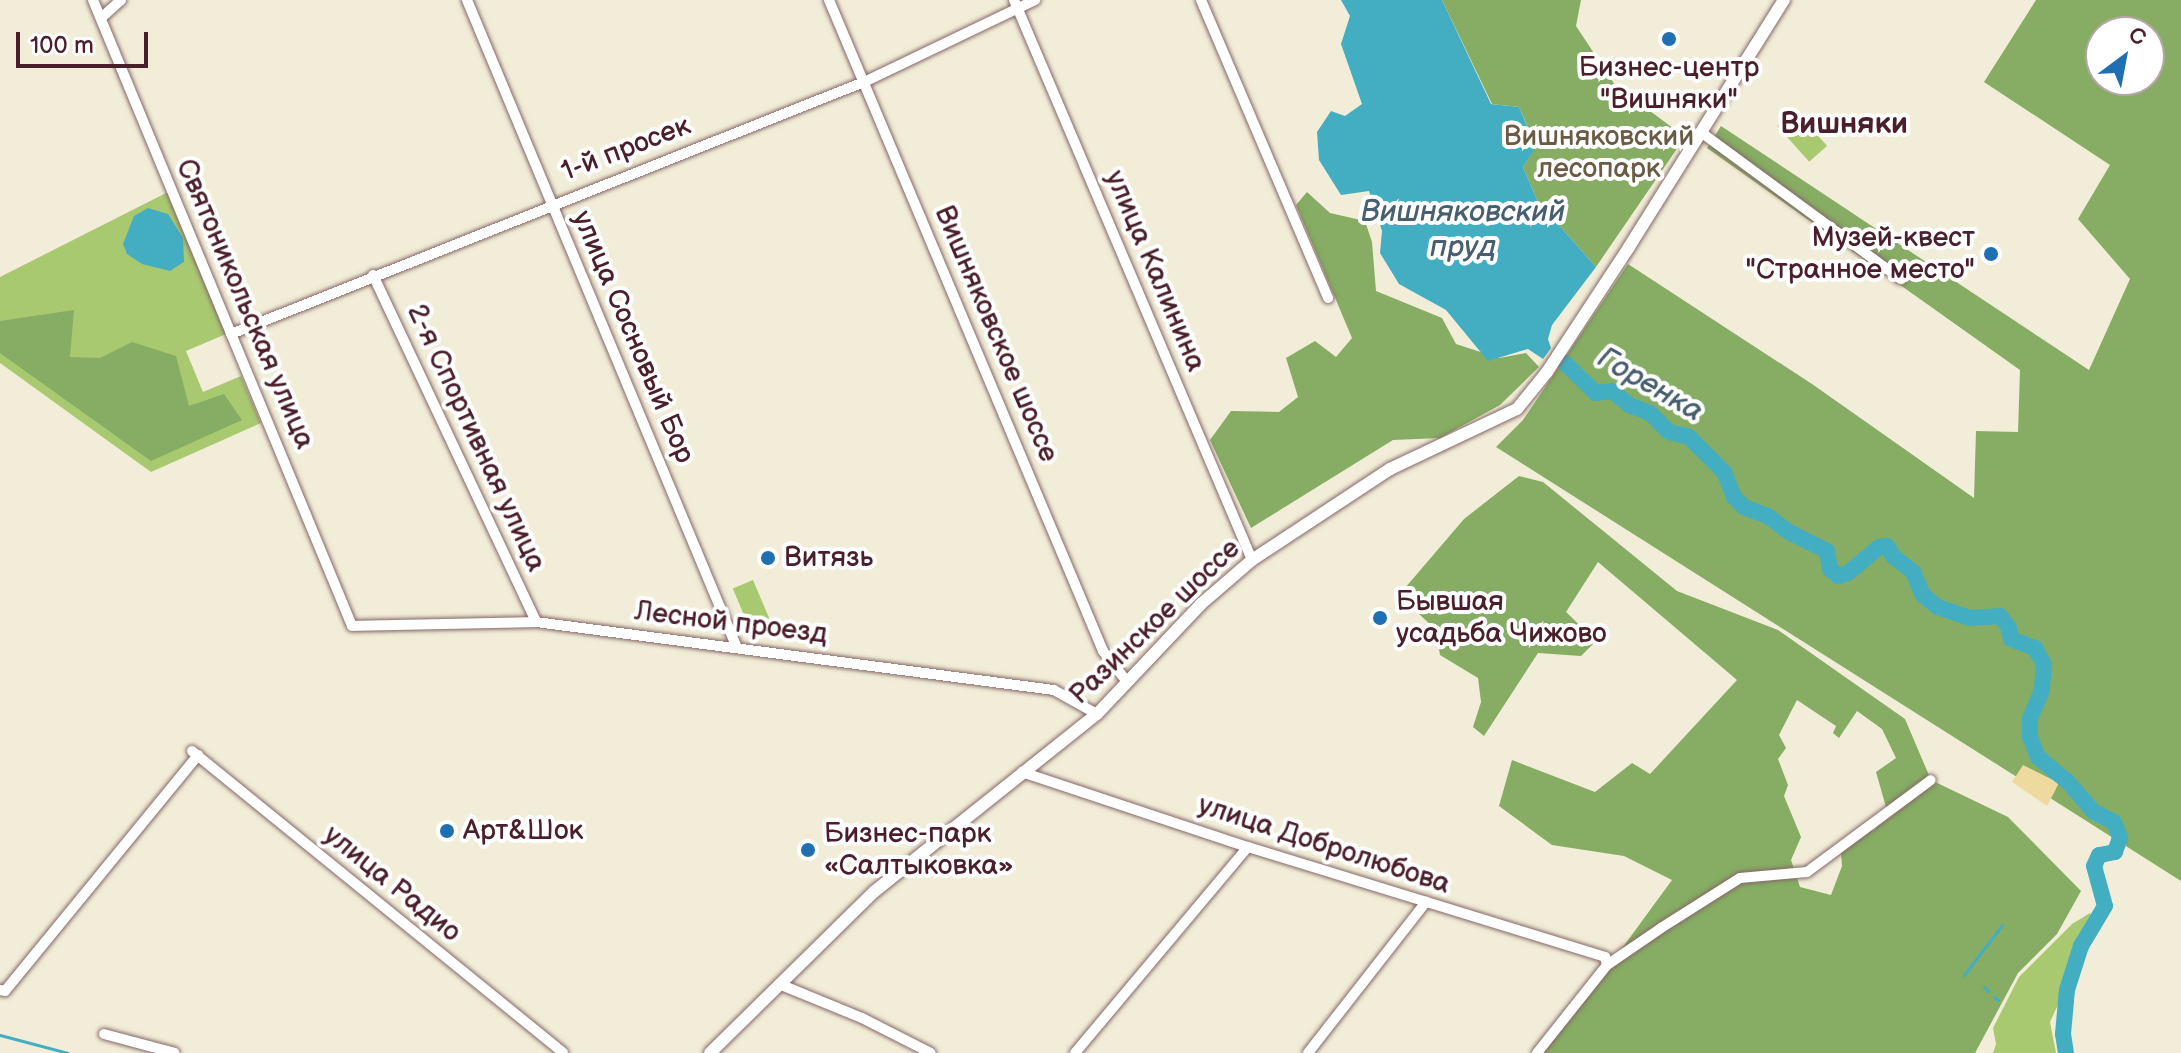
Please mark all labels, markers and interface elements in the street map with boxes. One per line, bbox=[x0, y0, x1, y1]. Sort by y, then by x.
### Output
scale bar bbox=[20, 16, 152, 66]
north arrow bbox=[2085, 16, 2165, 96]
text: С bbox=[2123, 21, 2151, 52]
marker: Бизнес-центр "Вишняки" bbox=[1660, 30, 1678, 48]
text: 100 m bbox=[30, 31, 94, 60]
place label: Бизнес-центр "Вишняки" bbox=[1579, 51, 1759, 117]
district label: Вишняки bbox=[1780, 106, 1908, 142]
street label: 1-й просек bbox=[557, 109, 695, 189]
park label: Вишняковский лесопарк bbox=[1504, 120, 1694, 186]
street label: Святоникольская улица bbox=[169, 154, 321, 454]
street label: улица Калинина bbox=[1098, 165, 1212, 377]
water label: Вишняковский пруд bbox=[1361, 194, 1565, 264]
street label: Вишняковское шоссе bbox=[927, 201, 1065, 467]
street label: улица Сосновый Бор bbox=[565, 206, 701, 468]
place label: Музей-квест "Странное место" bbox=[1745, 221, 1975, 287]
marker: Музей-квест "Странное место" bbox=[1982, 245, 2000, 263]
street label: 2-я Спортивная улица bbox=[399, 299, 553, 577]
water label: Горенка bbox=[1591, 340, 1709, 430]
street label: Разинское шоссе bbox=[1063, 532, 1247, 712]
place label: Витязь bbox=[784, 541, 873, 575]
marker: Витязь bbox=[759, 549, 777, 567]
place label: Бывшая усадьба Чижово bbox=[1396, 585, 1607, 651]
street label: Лесной проезд bbox=[633, 595, 829, 651]
marker: Бывшая усадьба Чижово bbox=[1371, 609, 1389, 627]
street label: улица Добролюбова bbox=[1194, 788, 1454, 902]
place label: Арт&Шок bbox=[463, 814, 583, 848]
place label: Бизнес-парк «Салтыковка» bbox=[824, 817, 1014, 883]
street label: улица Радио bbox=[317, 819, 467, 949]
marker: Арт&Шок bbox=[438, 822, 456, 840]
marker: Бизнес-парк «Салтыковка» bbox=[799, 841, 817, 859]

